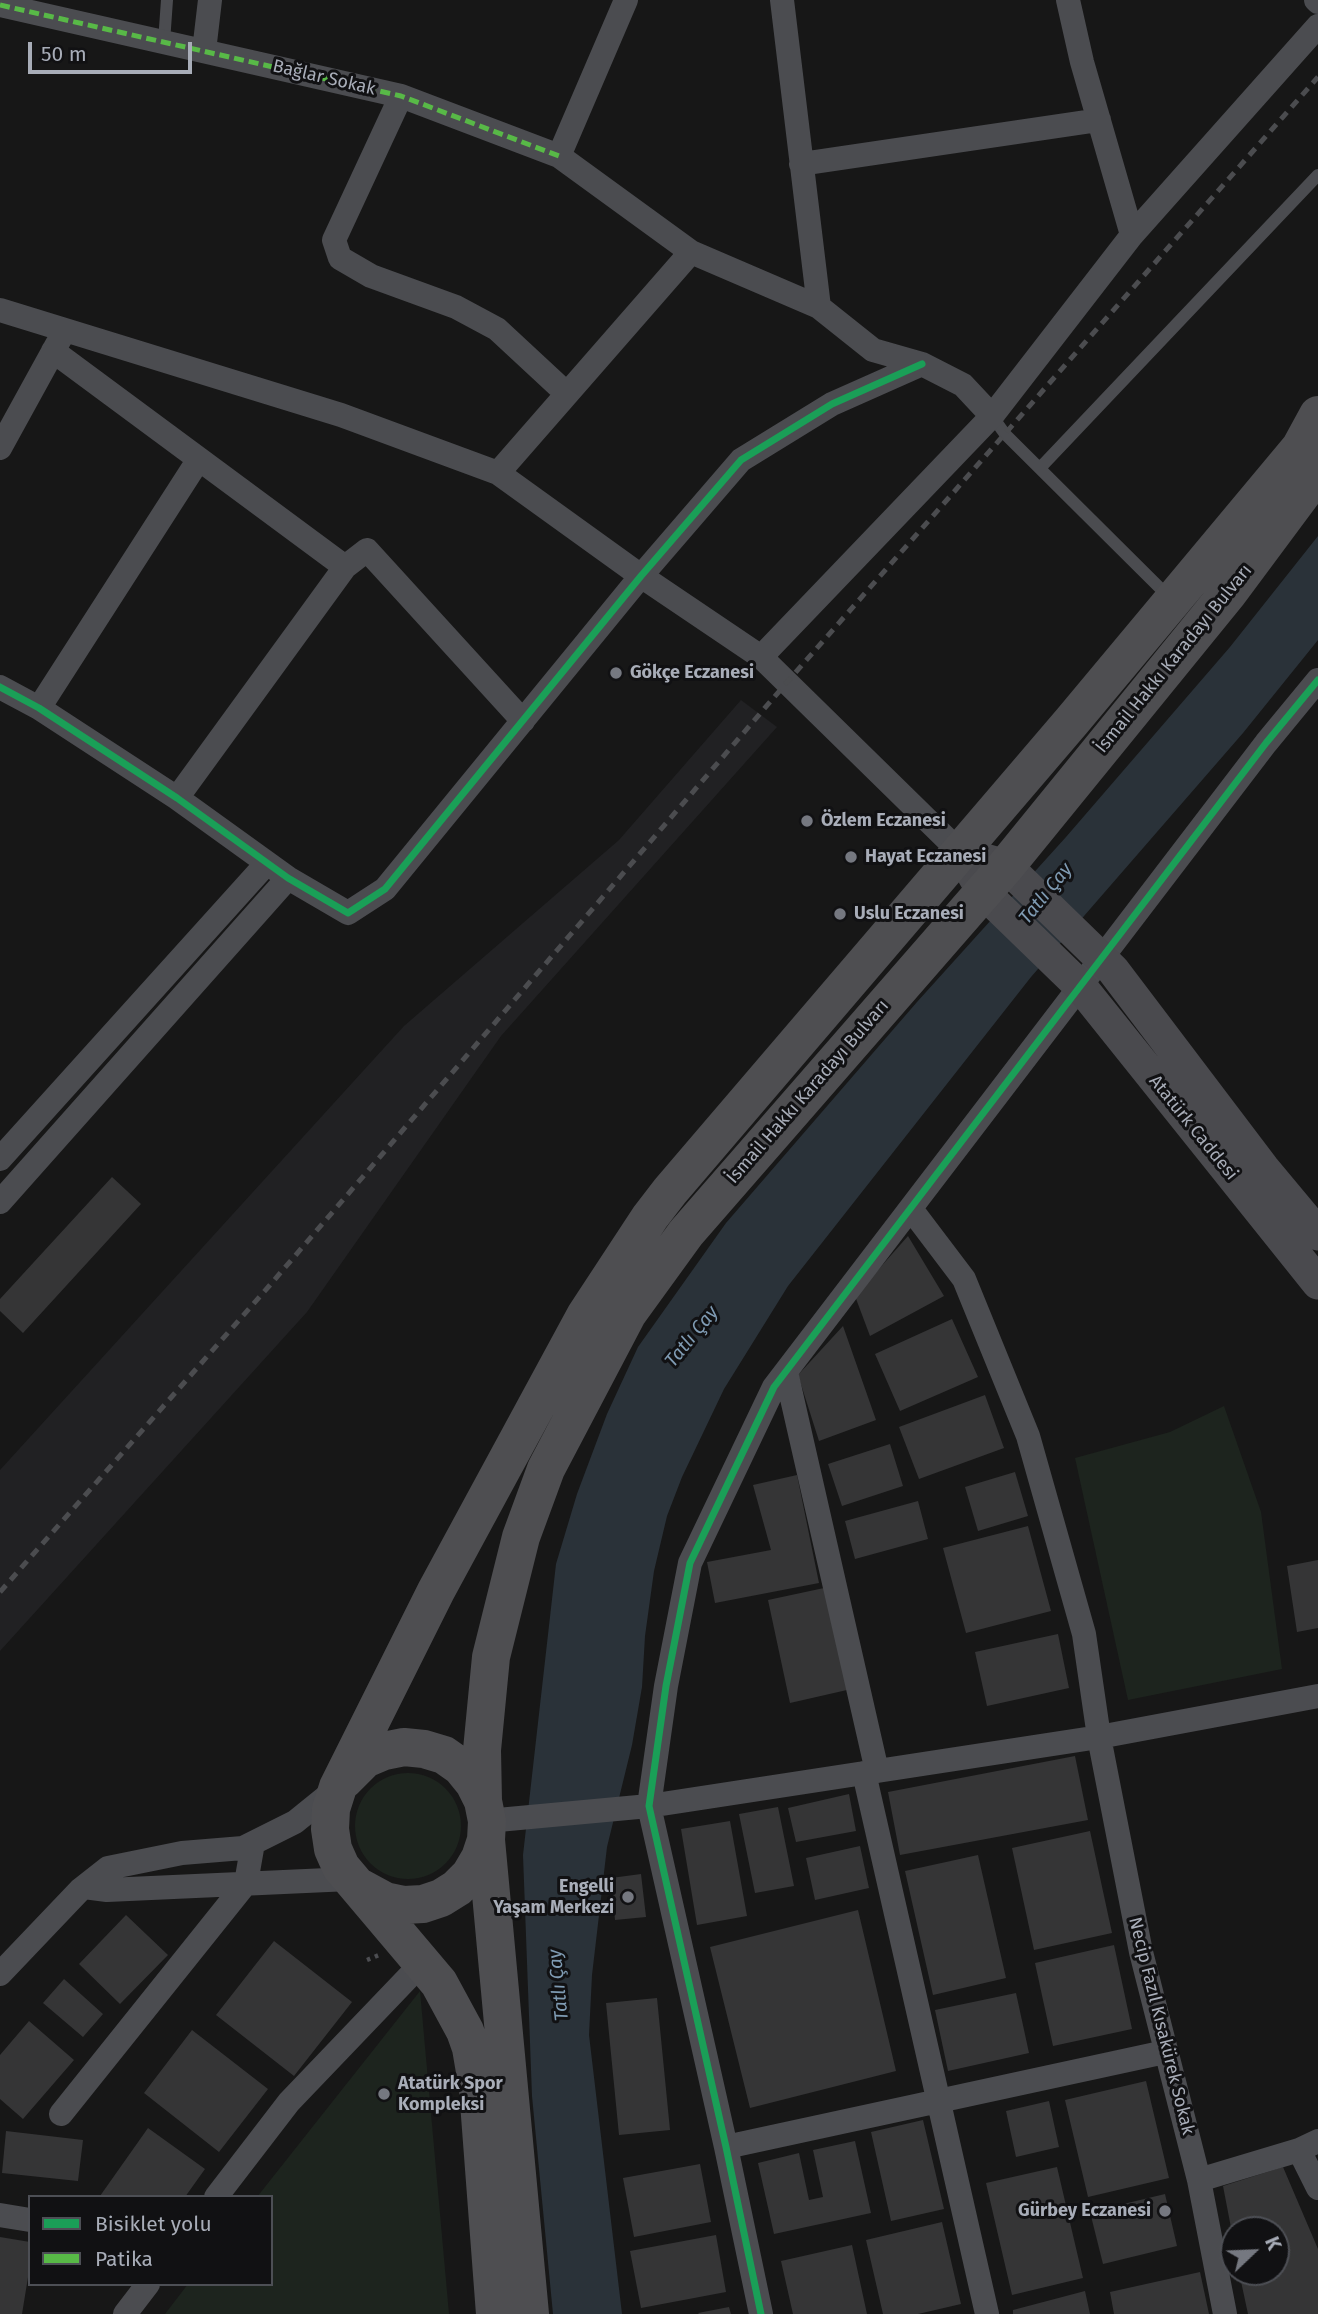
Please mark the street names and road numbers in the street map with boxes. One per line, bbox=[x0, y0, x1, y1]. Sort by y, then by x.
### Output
street label: Bağlar Sokak bbox=[270, 56, 378, 100]
street label: İsmail Hakkı Karadayı Bulvarı bbox=[1091, 560, 1257, 758]
street label: İsmail Hakkı Karadayı Bulvarı bbox=[722, 996, 894, 1188]
street label: Atatürk Caddesi bbox=[1144, 1071, 1242, 1185]
street label: Necip Fazıl Kısakürek Sokak bbox=[1123, 1915, 1199, 2137]

